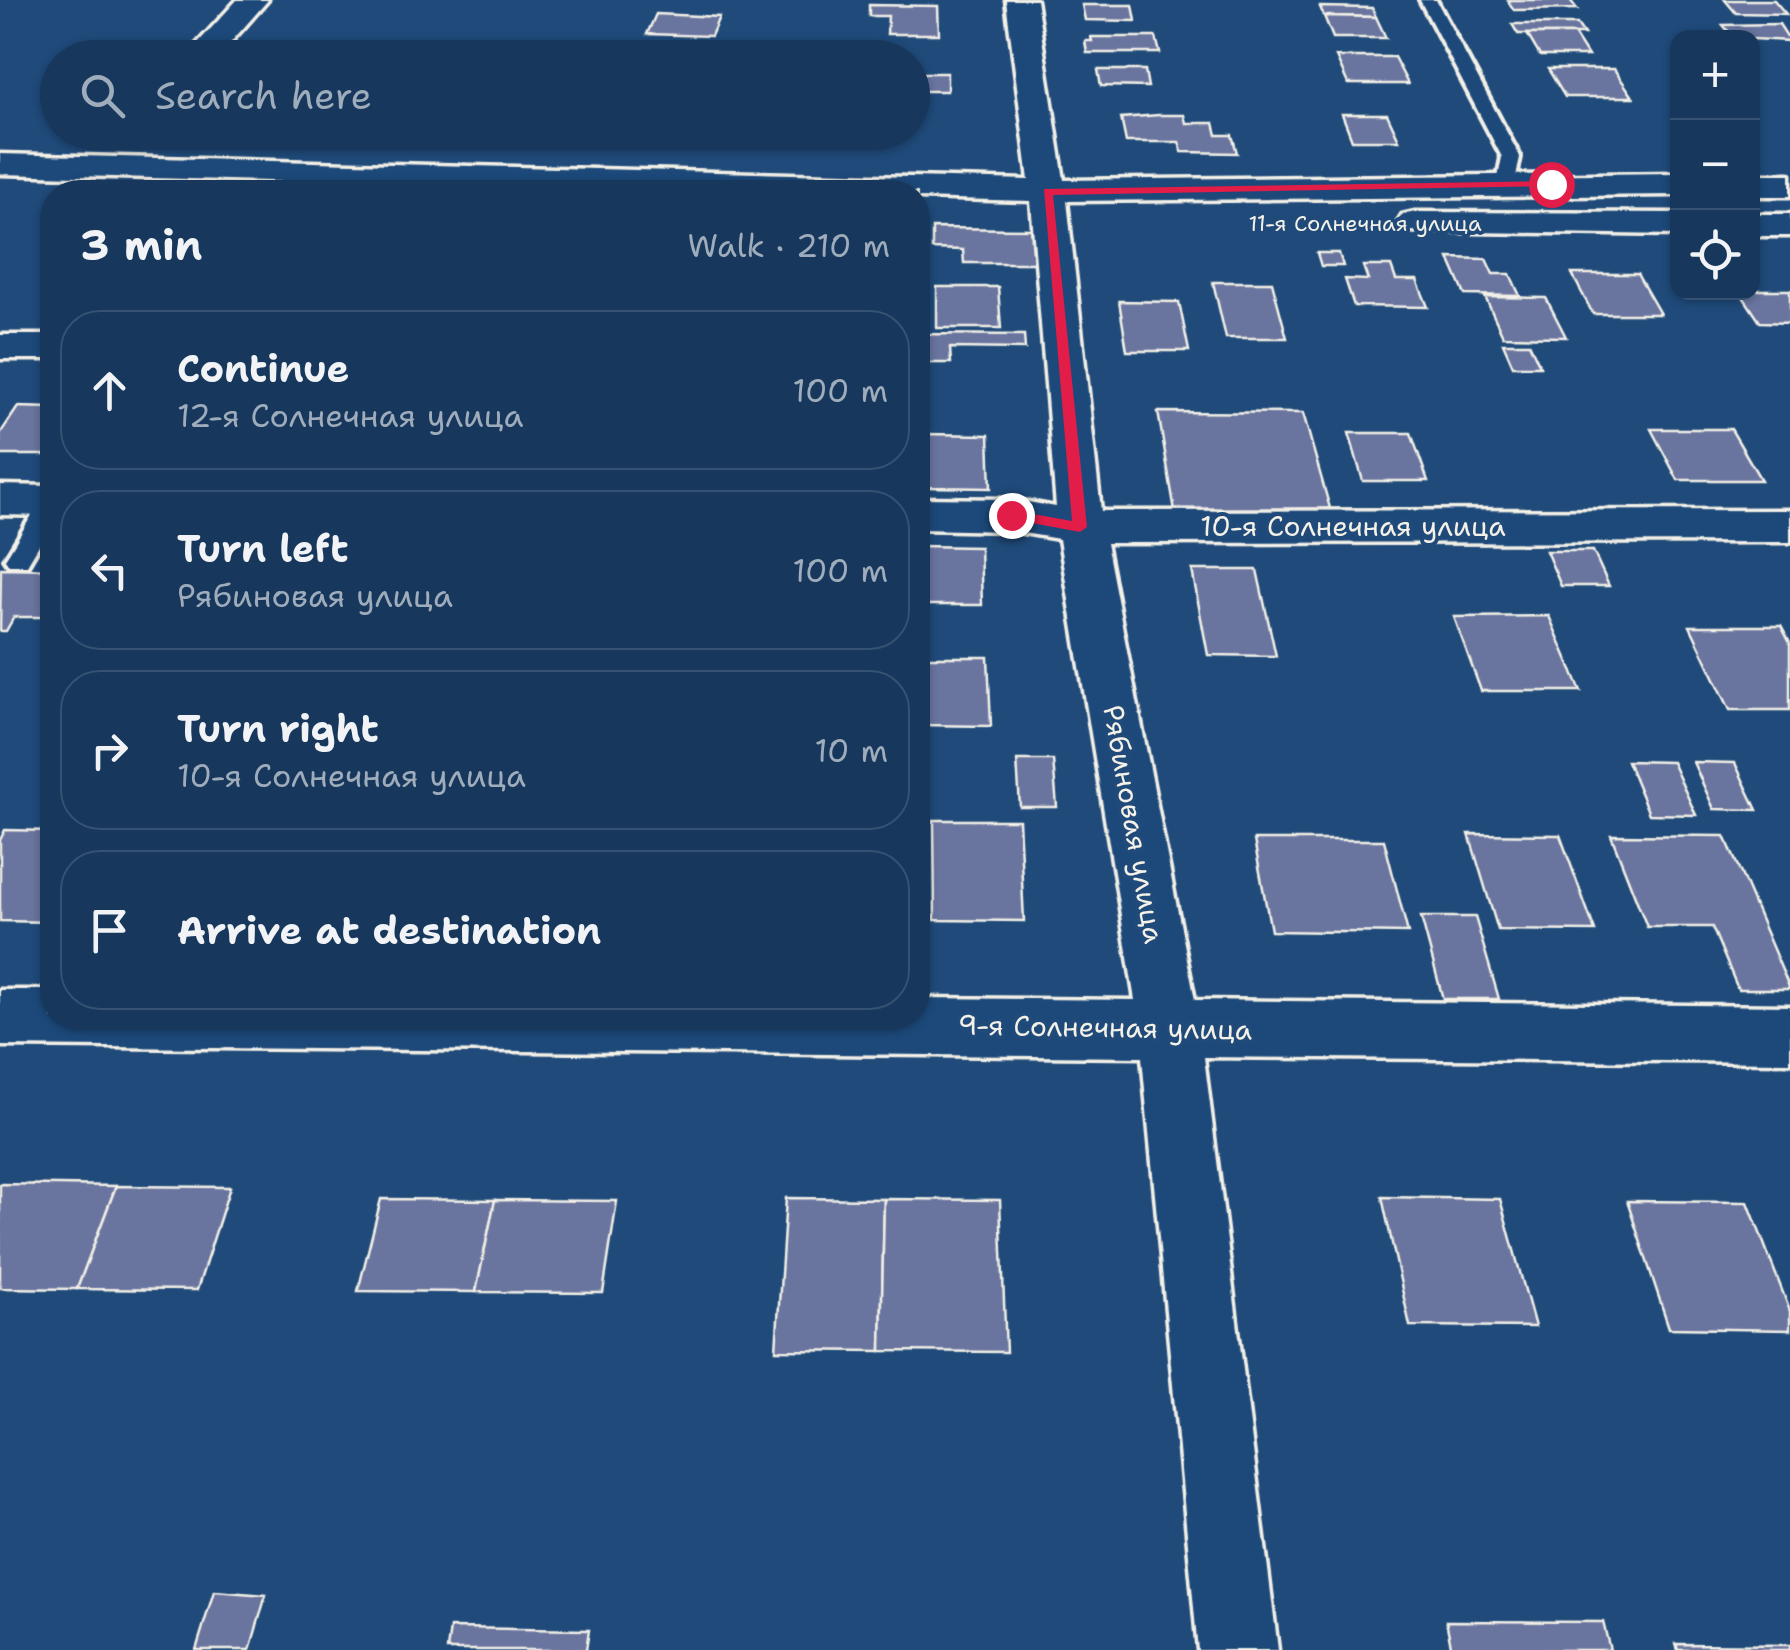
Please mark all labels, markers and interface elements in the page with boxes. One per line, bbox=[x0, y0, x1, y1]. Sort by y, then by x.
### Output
map controls bbox=[1670, 30, 1760, 300]
button: + bbox=[1670, 30, 1760, 120]
search box bbox=[40, 40, 930, 150]
icon: search bbox=[75, 68, 130, 123]
text: Search here bbox=[155, 70, 372, 121]
button: − bbox=[1670, 120, 1760, 210]
route start bbox=[1529, 162, 1575, 208]
street label: 11-я Солнечная улица bbox=[1248, 209, 1482, 238]
button: locate bbox=[1670, 210, 1760, 300]
text: 3 min bbox=[80, 217, 202, 273]
text: Walk · 210 m bbox=[688, 224, 890, 267]
text: Continue bbox=[177, 343, 349, 394]
icon: ahead bbox=[82, 363, 137, 418]
text: 100 m bbox=[792, 369, 888, 412]
text: 12-я Солнечная улица bbox=[177, 394, 523, 437]
route end bbox=[989, 493, 1035, 539]
street label: 10-я Солнечная улица bbox=[1200, 507, 1506, 545]
text: Turn left bbox=[177, 523, 349, 574]
icon: left bbox=[82, 543, 137, 598]
text: 100 m bbox=[792, 549, 888, 592]
text: Рябиновая улица bbox=[177, 574, 453, 617]
street label: Рябиновая улица bbox=[1094, 702, 1174, 946]
text: Turn right bbox=[177, 703, 379, 754]
icon: right bbox=[82, 723, 137, 778]
text: 10 m bbox=[815, 729, 888, 772]
text: 10-я Солнечная улица bbox=[177, 754, 526, 797]
icon: arrive bbox=[82, 903, 137, 958]
text: Arrive at destination bbox=[177, 905, 601, 956]
street label: 9-я Солнечная улица bbox=[958, 1005, 1252, 1049]

